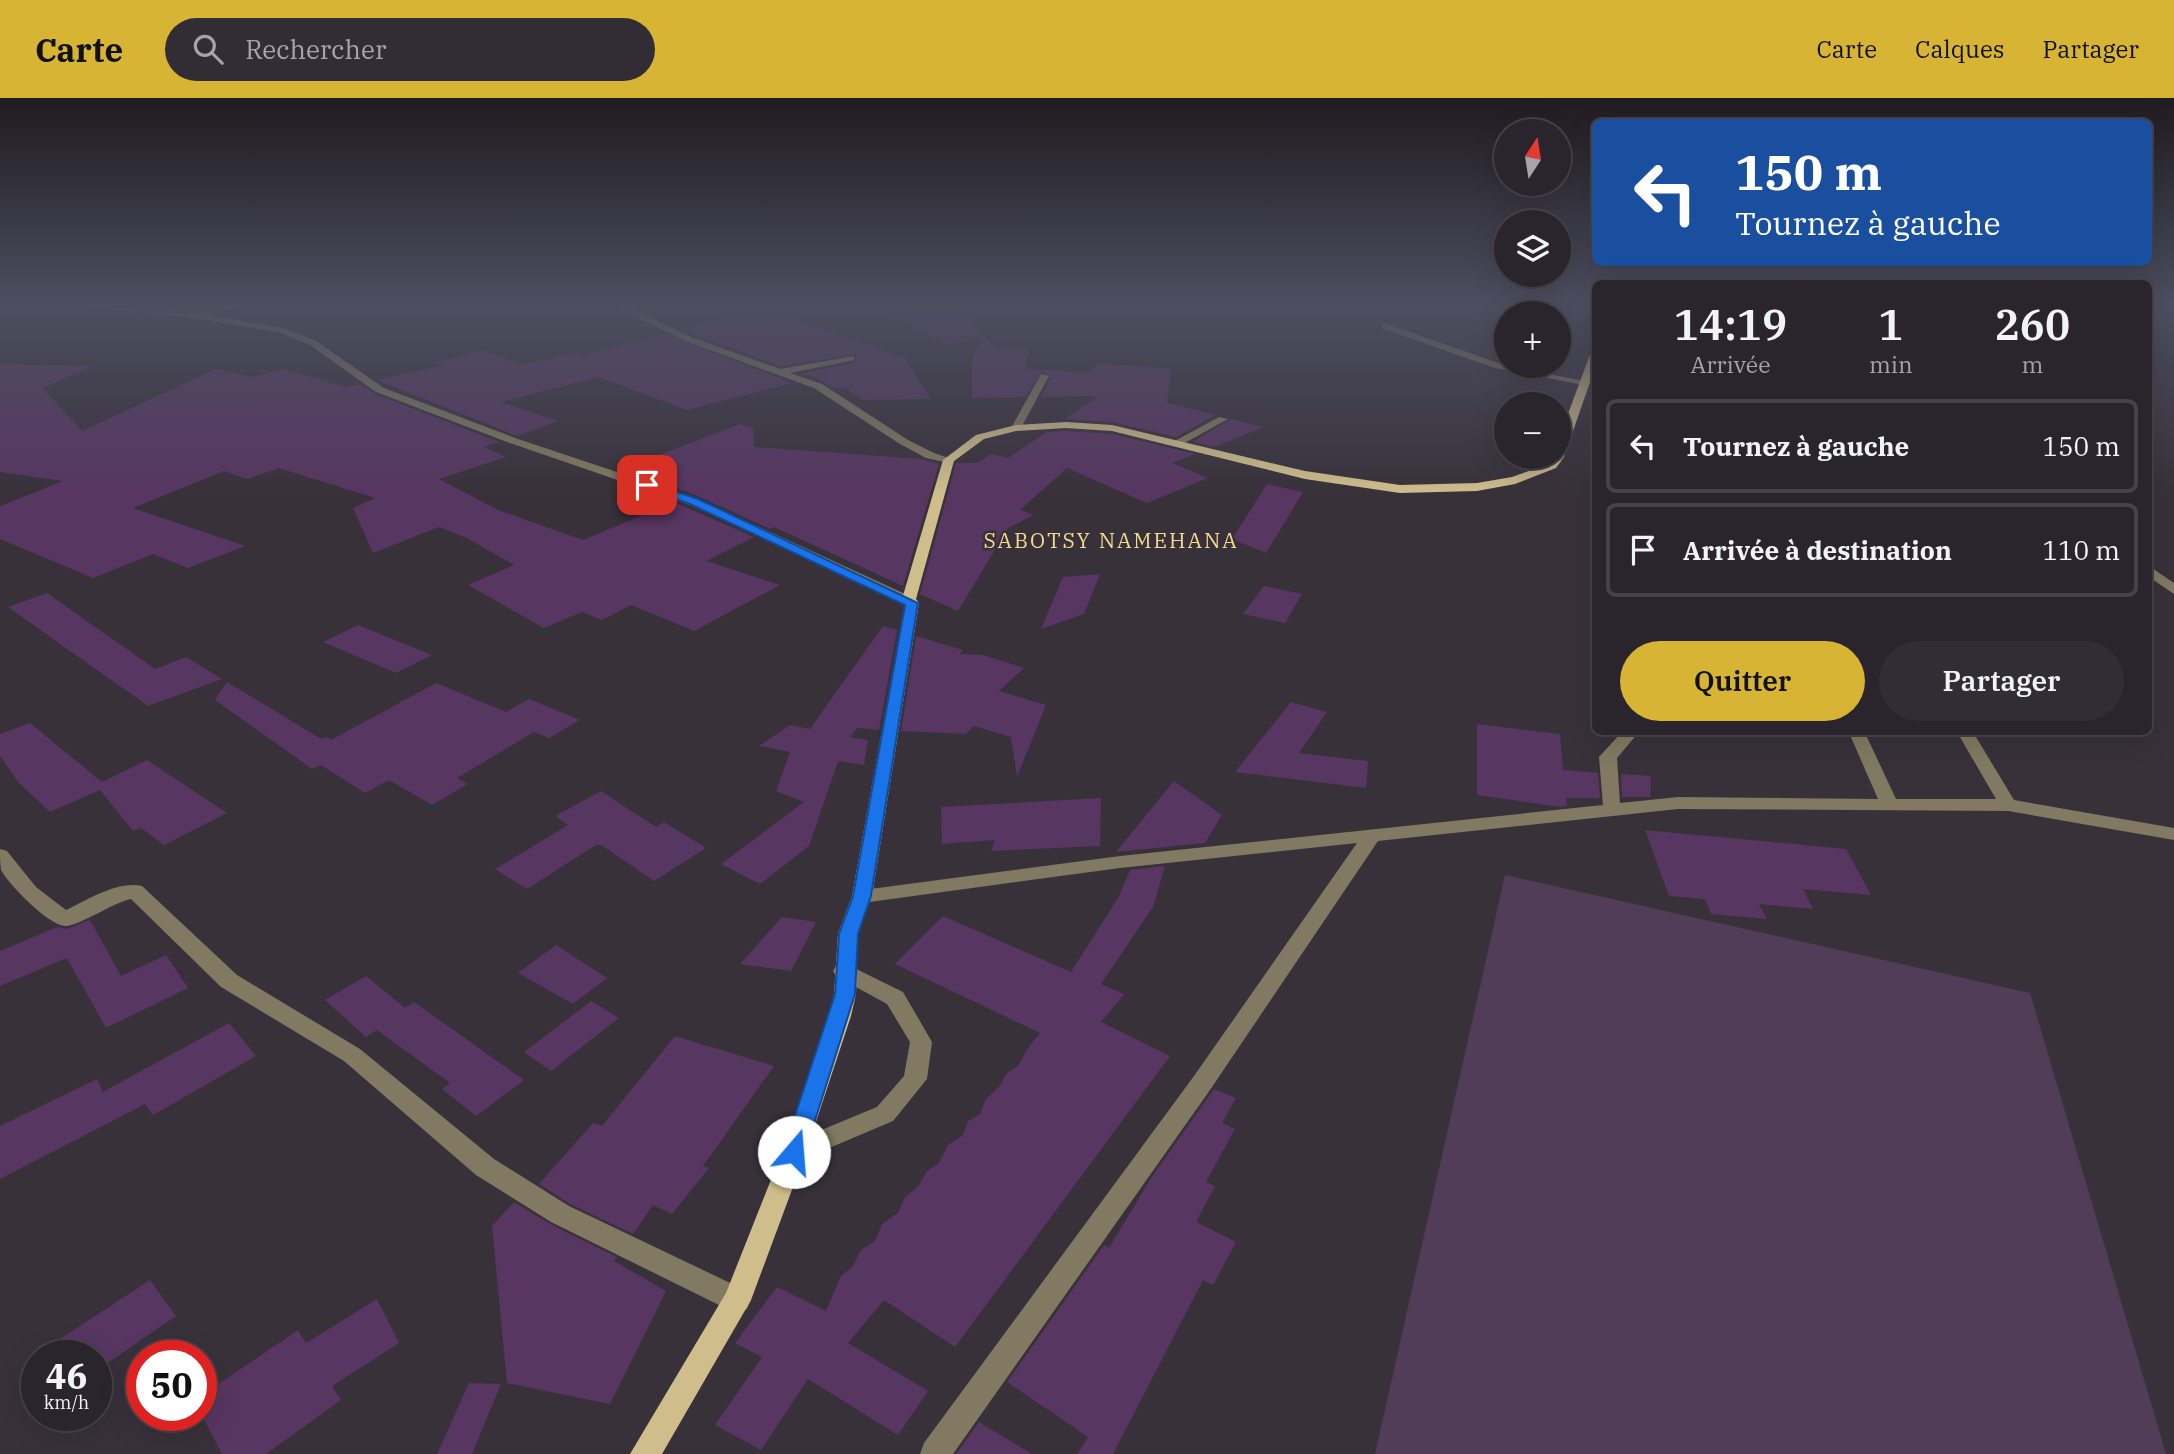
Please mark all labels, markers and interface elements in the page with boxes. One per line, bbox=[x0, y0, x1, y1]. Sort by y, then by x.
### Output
search box bbox=[165, 18, 655, 81]
text: Carte bbox=[35, 28, 123, 71]
icon: search bbox=[189, 30, 227, 68]
text: Rechercher bbox=[245, 32, 386, 66]
text: Carte bbox=[1816, 33, 1877, 65]
text: Calques bbox=[1915, 33, 2005, 65]
text: Partager bbox=[2043, 33, 2139, 65]
north arrow bbox=[1494, 119, 1572, 196]
map controls bbox=[1494, 119, 1571, 469]
text: 150 m bbox=[1735, 140, 1882, 203]
icon: left bbox=[1620, 147, 1711, 238]
text: Tournez à gauche bbox=[1735, 202, 2001, 244]
button: layers bbox=[1494, 210, 1571, 287]
text: 14:19 bbox=[1674, 297, 1787, 352]
text: 1 bbox=[1878, 297, 1903, 352]
text: 260 bbox=[1995, 297, 2070, 352]
button: + bbox=[1494, 301, 1571, 378]
text: Arrivée bbox=[1690, 349, 1771, 379]
text: min bbox=[1869, 349, 1913, 379]
text: m bbox=[2021, 349, 2043, 379]
button: − bbox=[1494, 392, 1571, 469]
icon: left bbox=[1624, 427, 1662, 465]
text: Tournez à gauche bbox=[1683, 429, 1909, 463]
text: 150 m bbox=[2042, 429, 2120, 463]
pin bbox=[617, 455, 677, 515]
icon: arrive bbox=[628, 466, 666, 504]
district label: SABOTSY NAMEHANA bbox=[983, 526, 1239, 554]
icon: arrive bbox=[1624, 531, 1662, 569]
text: Arrivée à destination bbox=[1683, 533, 1952, 567]
text: 110 m bbox=[2042, 533, 2120, 567]
button: Quitter bbox=[1620, 641, 1865, 721]
button: Partager bbox=[1879, 641, 2124, 721]
position arrow bbox=[757, 1115, 831, 1189]
speed limit sign: 50 bbox=[126, 1340, 217, 1431]
text: 46 bbox=[45, 1353, 88, 1399]
text: km/h bbox=[44, 1391, 89, 1414]

